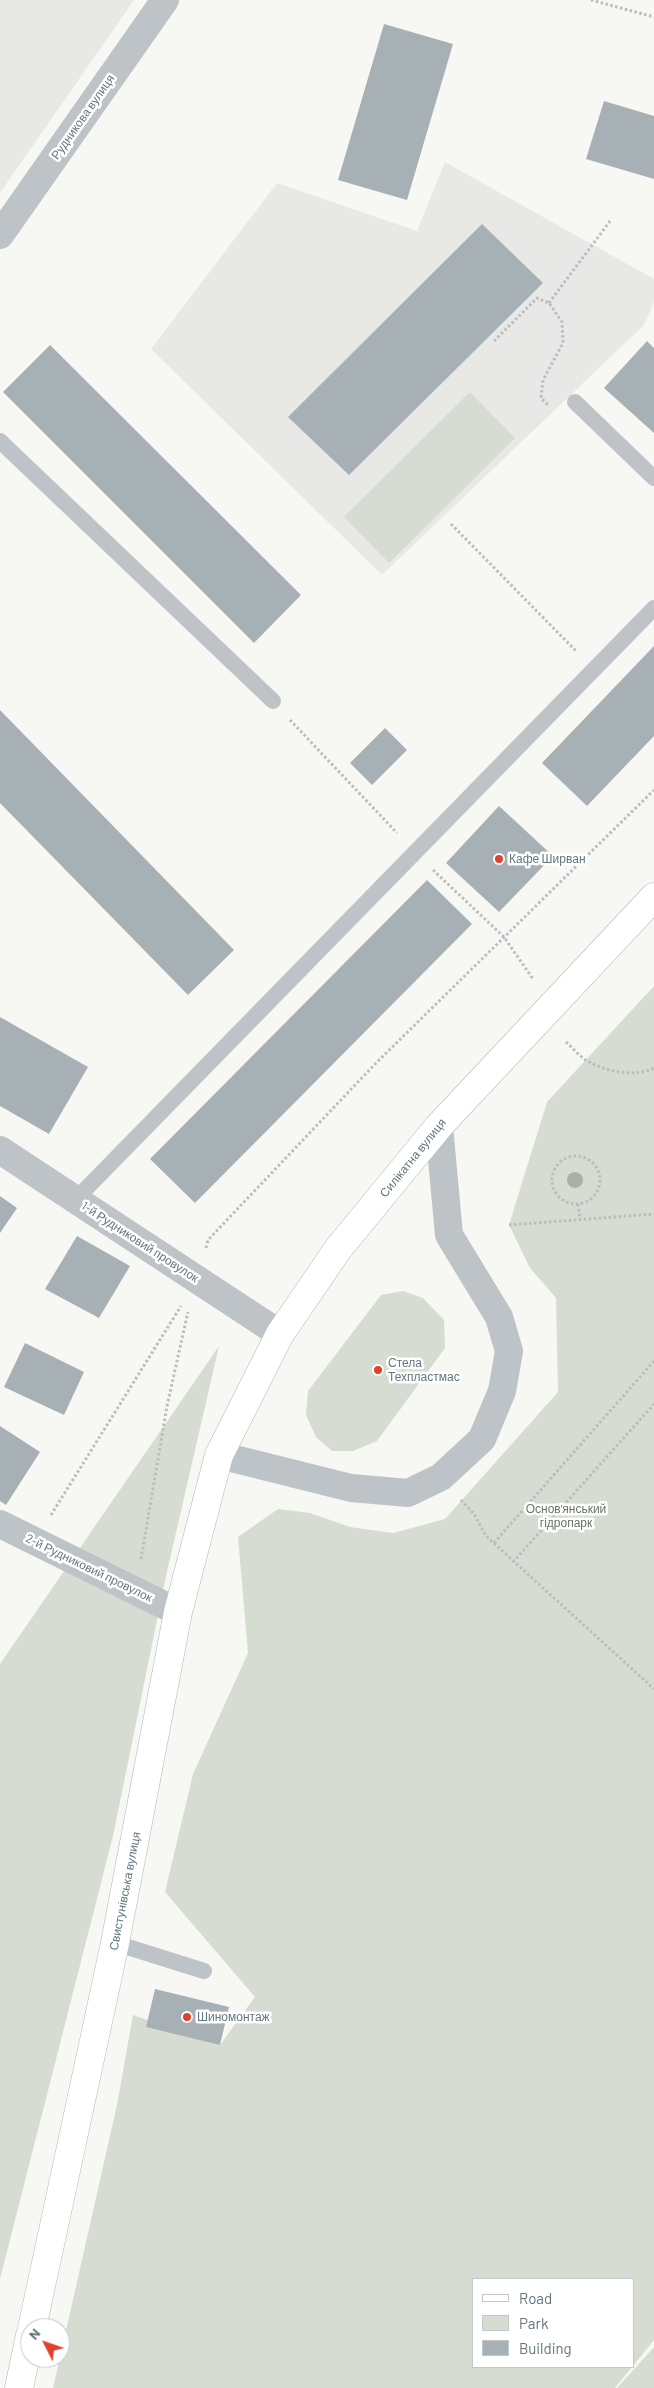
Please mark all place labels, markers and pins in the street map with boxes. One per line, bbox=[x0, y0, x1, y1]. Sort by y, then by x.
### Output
place label: Кафе Ширван bbox=[509, 852, 586, 866]
marker: Кафе Ширван bbox=[493, 853, 505, 865]
place label: Стела Техпластмас bbox=[388, 1356, 460, 1384]
marker: Стела Техпластмас bbox=[372, 1364, 384, 1376]
place label: Шиномонтаж bbox=[197, 2010, 270, 2024]
marker: Шиномонтаж bbox=[181, 2011, 193, 2023]

